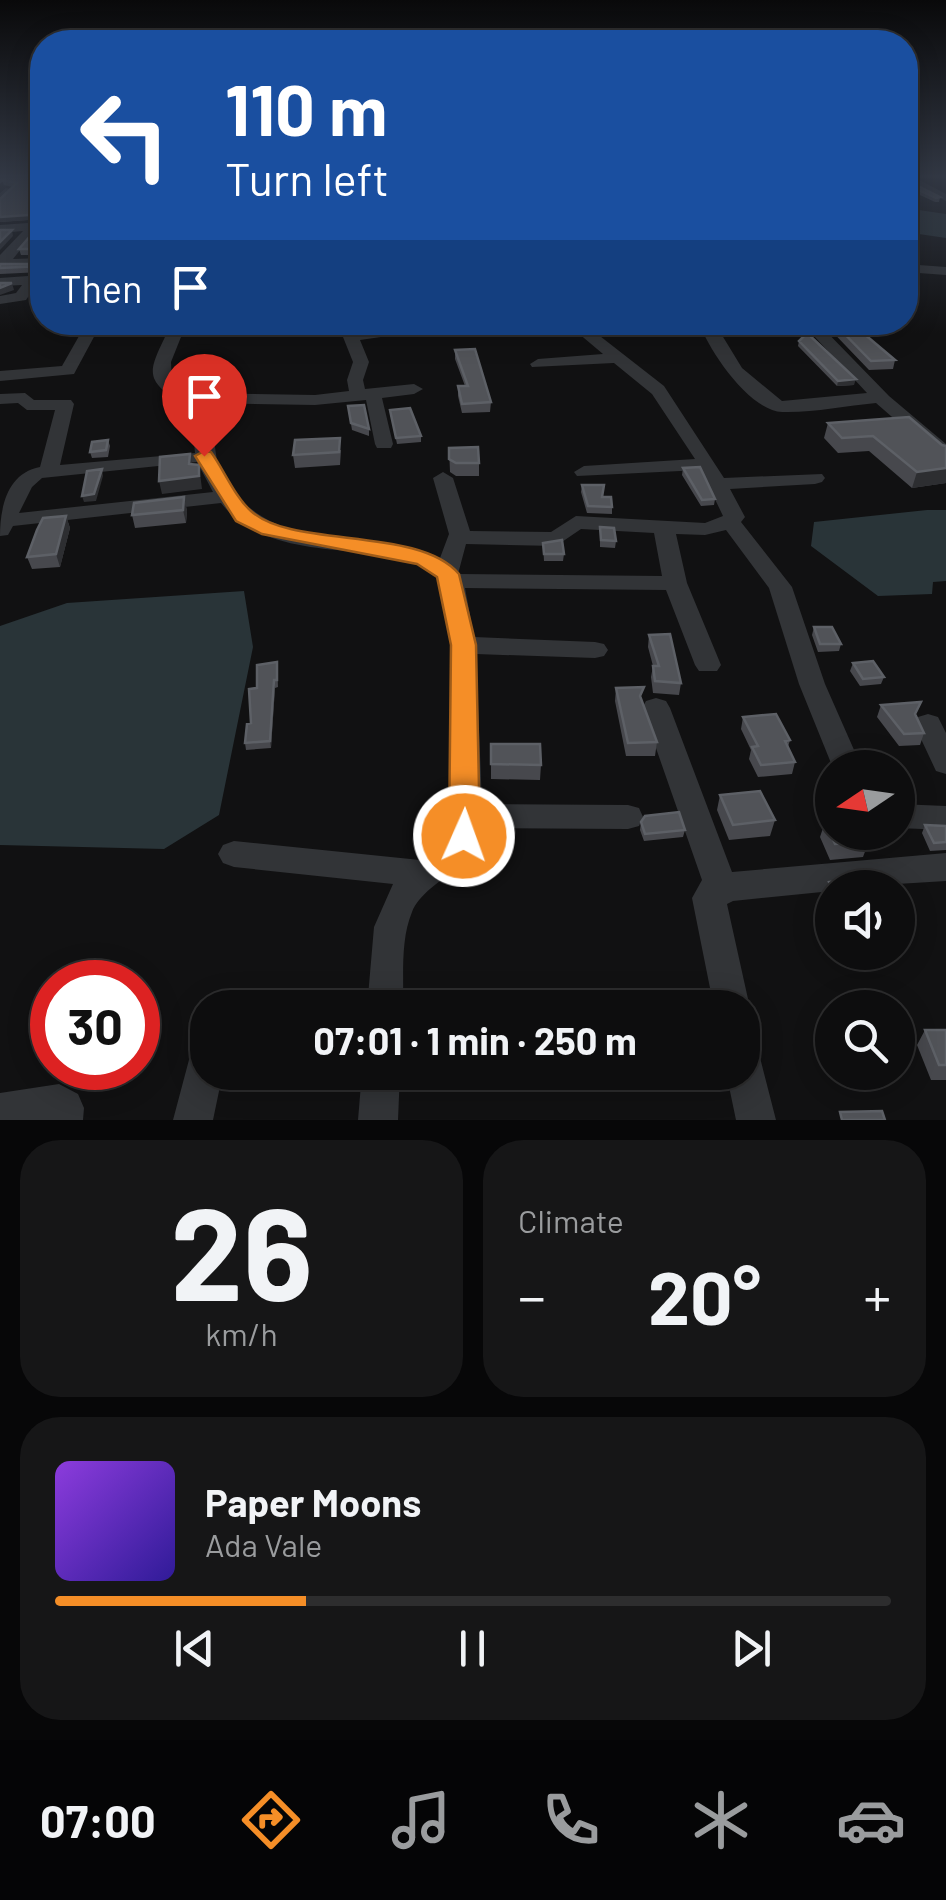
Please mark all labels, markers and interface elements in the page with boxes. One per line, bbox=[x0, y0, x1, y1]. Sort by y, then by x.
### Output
text: 110 m bbox=[225, 66, 387, 150]
icon: left bbox=[60, 70, 190, 200]
text: Turn left bbox=[225, 151, 389, 205]
icon: arrive bbox=[163, 260, 218, 315]
text: Then bbox=[60, 265, 143, 311]
pin bbox=[162, 354, 247, 457]
icon: arrive bbox=[177, 369, 232, 424]
north arrow bbox=[815, 750, 915, 850]
map controls bbox=[815, 750, 915, 1090]
position arrow bbox=[412, 784, 516, 888]
button: sound bbox=[815, 870, 915, 970]
speed limit sign: 30 bbox=[30, 960, 160, 1090]
button: search bbox=[815, 990, 915, 1090]
text: 07:01 · 1 min · 250 m bbox=[313, 1017, 637, 1063]
text: 26 bbox=[170, 1171, 313, 1327]
text: Climate bbox=[518, 1201, 624, 1239]
text: 20° bbox=[648, 1250, 761, 1340]
text: − bbox=[518, 1262, 546, 1328]
text: + bbox=[863, 1262, 891, 1328]
text: km/h bbox=[205, 1314, 278, 1352]
text: Paper Moons bbox=[205, 1479, 421, 1525]
text: Ada Vale bbox=[205, 1525, 322, 1563]
icon: previous bbox=[167, 1621, 222, 1676]
icon: pause bbox=[445, 1621, 500, 1676]
icon: next bbox=[724, 1621, 779, 1676]
icon: directions bbox=[236, 1785, 306, 1855]
icon: music bbox=[386, 1785, 456, 1855]
icon: phone bbox=[536, 1785, 606, 1855]
icon: climate bbox=[686, 1785, 756, 1855]
icon: car bbox=[836, 1785, 906, 1855]
text: 07:00 bbox=[40, 1793, 156, 1847]

